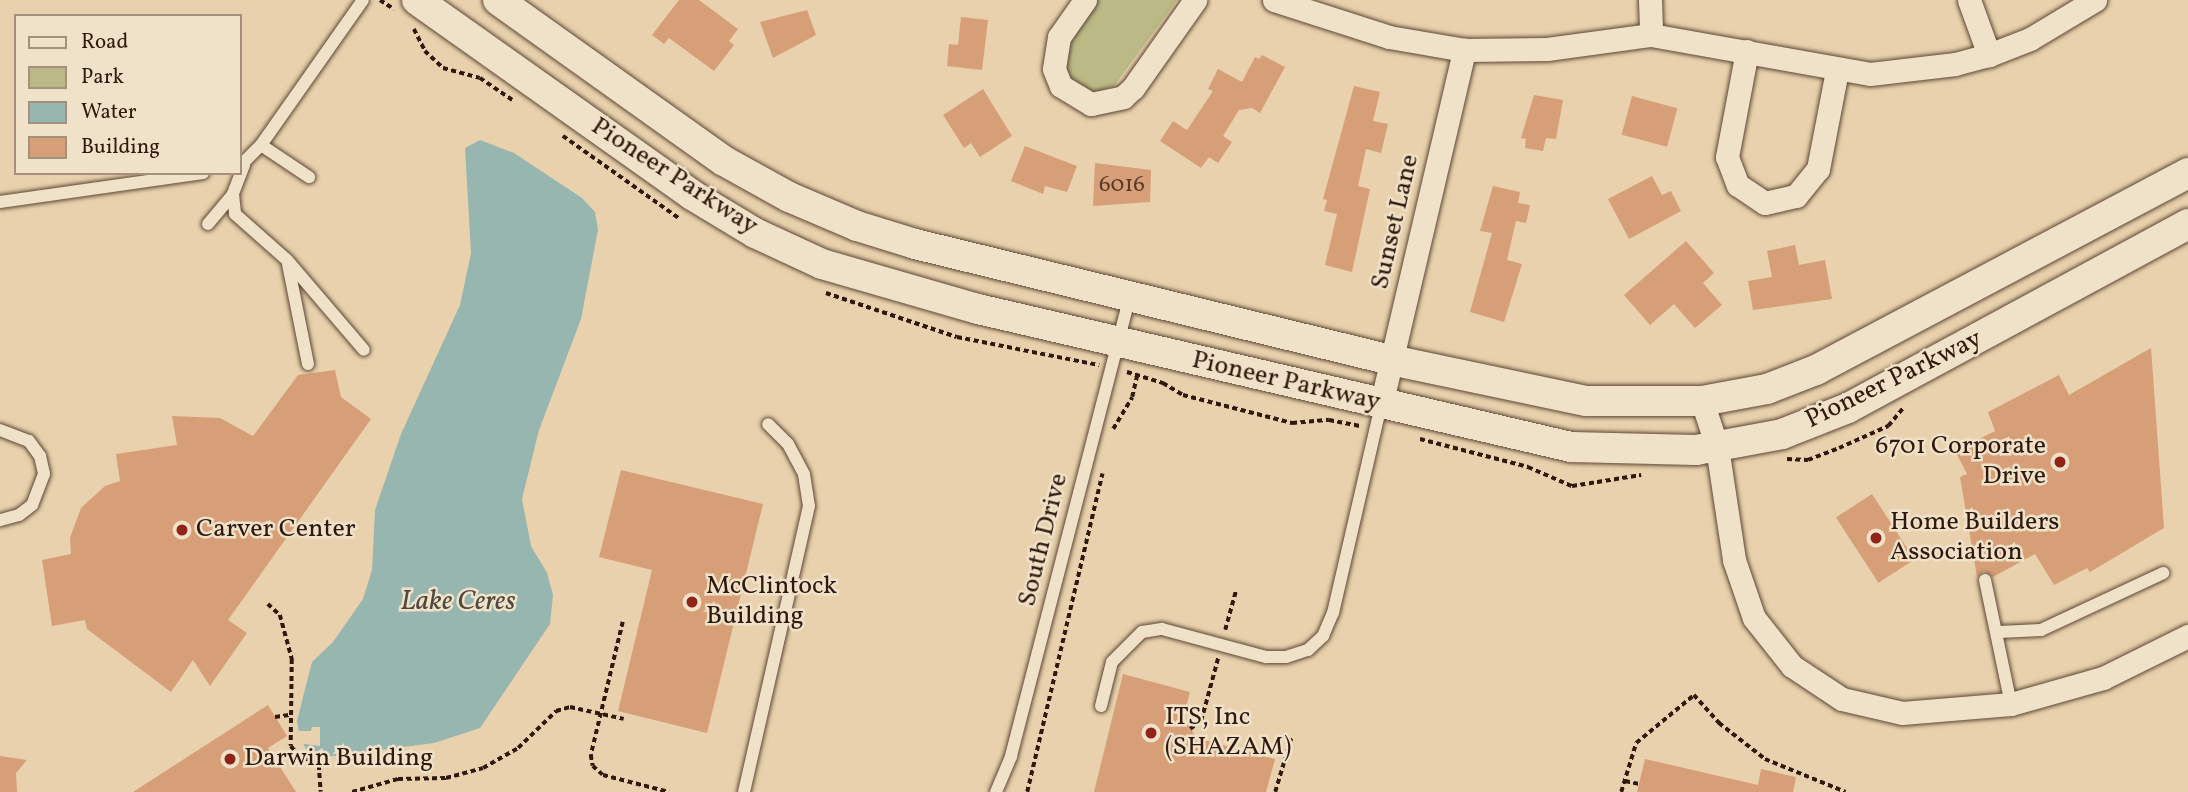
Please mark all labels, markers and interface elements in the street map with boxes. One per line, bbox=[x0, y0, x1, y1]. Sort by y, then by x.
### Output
legend bbox=[14, 14, 242, 175]
text: Road bbox=[81, 28, 128, 57]
text: Park bbox=[81, 63, 124, 92]
text: Water bbox=[81, 98, 137, 127]
street label: Pioneer Parkway bbox=[585, 111, 763, 243]
text: Building bbox=[81, 133, 160, 162]
street label: Sunset Lane bbox=[1365, 151, 1427, 293]
house number: 6016 bbox=[1099, 171, 1145, 199]
street label: Pioneer Parkway bbox=[1801, 324, 1987, 436]
street label: Pioneer Parkway bbox=[1189, 345, 1383, 419]
place label: 6701 Corporate Drive bbox=[1875, 431, 2046, 492]
marker: 6701 Corporate Drive bbox=[2052, 454, 2068, 470]
street label: South Drive bbox=[1012, 470, 1076, 610]
place label: Home Builders Association bbox=[1890, 507, 2059, 568]
place label: Carver Center bbox=[196, 514, 356, 546]
marker: Carver Center bbox=[174, 522, 190, 538]
marker: Home Builders Association bbox=[1868, 530, 1884, 546]
place label: McClintock Building bbox=[706, 571, 837, 632]
water label: Lake Ceres bbox=[401, 585, 515, 619]
marker: McClintock Building bbox=[684, 594, 700, 610]
place label: ITS, Inc (SHAZAM) bbox=[1165, 702, 1291, 764]
marker: ITS, Inc (SHAZAM) bbox=[1143, 725, 1159, 741]
place label: Darwin Building bbox=[244, 743, 433, 775]
marker: Darwin Building bbox=[222, 751, 238, 767]

